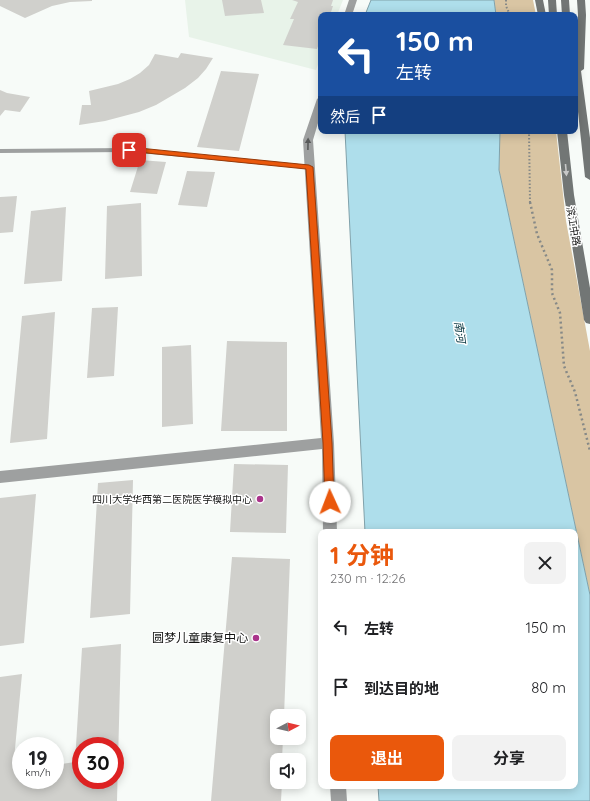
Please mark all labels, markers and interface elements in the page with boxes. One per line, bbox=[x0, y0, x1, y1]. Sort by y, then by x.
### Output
text: 150 m bbox=[396, 23, 474, 58]
icon: left bbox=[330, 28, 382, 80]
text: 左转 bbox=[396, 61, 432, 84]
icon: arrive bbox=[368, 104, 390, 126]
text: 然后 bbox=[330, 107, 360, 126]
pin bbox=[112, 133, 146, 167]
one-way arrow bbox=[305, 138, 312, 150]
icon: arrive bbox=[118, 139, 140, 161]
one-way arrow bbox=[563, 164, 569, 176]
street label: 滨江中路 bbox=[564, 205, 583, 247]
water label: 南河 bbox=[452, 320, 469, 346]
position arrow bbox=[309, 481, 351, 523]
place label: 四川大学华西第二医院医学模拟中心 bbox=[92, 493, 252, 506]
marker: 四川大学华西第二医院医学模拟中心 bbox=[255, 494, 265, 504]
text: 1 分钟 bbox=[330, 540, 394, 570]
button: close bbox=[524, 542, 566, 584]
text: 230 m · 12:26 bbox=[330, 570, 405, 586]
icon: left bbox=[330, 616, 352, 638]
text: 150 m bbox=[526, 618, 566, 637]
text: 左转 bbox=[364, 619, 394, 638]
place label: 圆梦儿童康复中心 bbox=[152, 630, 248, 645]
marker: 圆梦儿童康复中心 bbox=[251, 633, 261, 643]
icon: arrive bbox=[330, 676, 352, 698]
text: 80 m bbox=[531, 678, 566, 697]
text: 到达目的地 bbox=[364, 679, 439, 698]
north arrow bbox=[270, 709, 306, 745]
map controls bbox=[270, 709, 306, 789]
button: 退出 bbox=[330, 735, 444, 781]
button: 分享 bbox=[452, 735, 566, 781]
speed limit sign: 30 bbox=[72, 737, 124, 789]
text: 19 bbox=[28, 745, 48, 770]
button: sound bbox=[270, 753, 306, 789]
text: km/h bbox=[25, 766, 51, 779]

